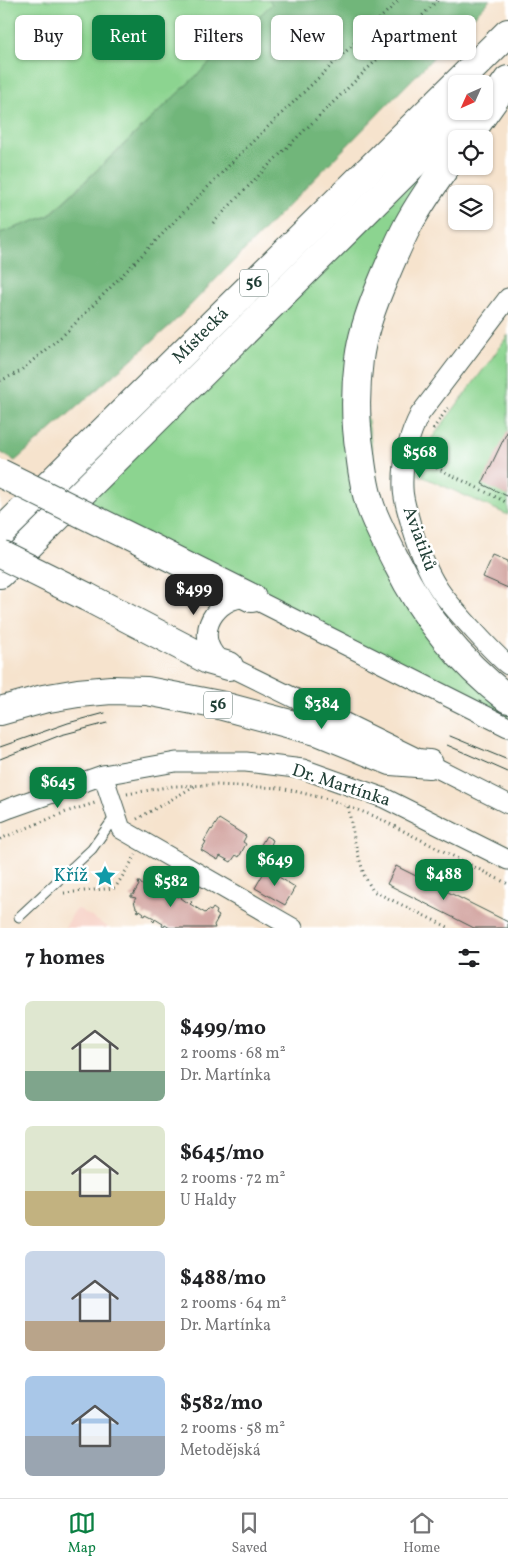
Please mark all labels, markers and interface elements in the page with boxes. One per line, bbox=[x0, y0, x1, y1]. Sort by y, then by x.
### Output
chip: Buy bbox=[15, 15, 82, 60]
chip: Rent bbox=[92, 15, 165, 60]
chip: Filters bbox=[175, 15, 261, 60]
chip: New bbox=[271, 15, 343, 60]
chip: Apartment bbox=[353, 15, 476, 60]
north arrow bbox=[448, 75, 492, 120]
map controls bbox=[448, 75, 493, 230]
button: locate bbox=[448, 130, 493, 175]
button: layers bbox=[448, 185, 493, 230]
road number: 56 bbox=[240, 270, 268, 296]
street label: Místecká bbox=[167, 302, 235, 370]
pin: $568 bbox=[390, 436, 450, 479]
text: $568 bbox=[403, 442, 437, 464]
street label: Aviatiků bbox=[396, 503, 442, 575]
pin: $499 bbox=[164, 574, 224, 616]
text: $499 bbox=[176, 579, 212, 601]
pin: $384 bbox=[292, 688, 352, 730]
road number: 56 bbox=[204, 692, 232, 718]
text: $384 bbox=[304, 693, 340, 715]
street label: Dr. Martínka bbox=[288, 758, 394, 814]
pin: $645 bbox=[28, 766, 88, 809]
text: $645 bbox=[41, 772, 75, 794]
pin: $649 bbox=[245, 844, 305, 887]
text: $649 bbox=[257, 850, 293, 872]
pin: $488 bbox=[414, 858, 474, 901]
place icon: Kříž bbox=[92, 863, 118, 889]
place label: Kříž bbox=[54, 864, 88, 889]
text: $488 bbox=[426, 864, 462, 886]
pin: $582 bbox=[141, 866, 201, 908]
text: $582 bbox=[154, 871, 188, 893]
text: 7 homes bbox=[25, 944, 105, 973]
icon: filters bbox=[455, 944, 483, 972]
text: $499/mo bbox=[180, 1014, 266, 1043]
icon: home bbox=[65, 1021, 125, 1081]
text: 2 rooms · 68 m² bbox=[180, 1043, 286, 1065]
text: Dr. Martínka bbox=[180, 1065, 271, 1087]
text: $645/mo bbox=[180, 1139, 264, 1168]
icon: home bbox=[65, 1146, 125, 1206]
text: 2 rooms · 72 m² bbox=[180, 1168, 285, 1190]
text: U Haldy bbox=[180, 1190, 236, 1212]
text: $488/mo bbox=[180, 1264, 266, 1293]
icon: home bbox=[65, 1271, 125, 1331]
text: 2 rooms · 64 m² bbox=[180, 1293, 287, 1315]
text: Dr. Martínka bbox=[180, 1315, 271, 1337]
text: $582/mo bbox=[180, 1389, 263, 1418]
icon: home bbox=[65, 1396, 125, 1456]
text: 2 rooms · 58 m² bbox=[180, 1418, 285, 1440]
text: Metodějská bbox=[180, 1440, 261, 1462]
tab: Map bbox=[68, 1509, 96, 1558]
tab: Saved bbox=[231, 1509, 268, 1558]
tab: Home bbox=[403, 1509, 440, 1558]

